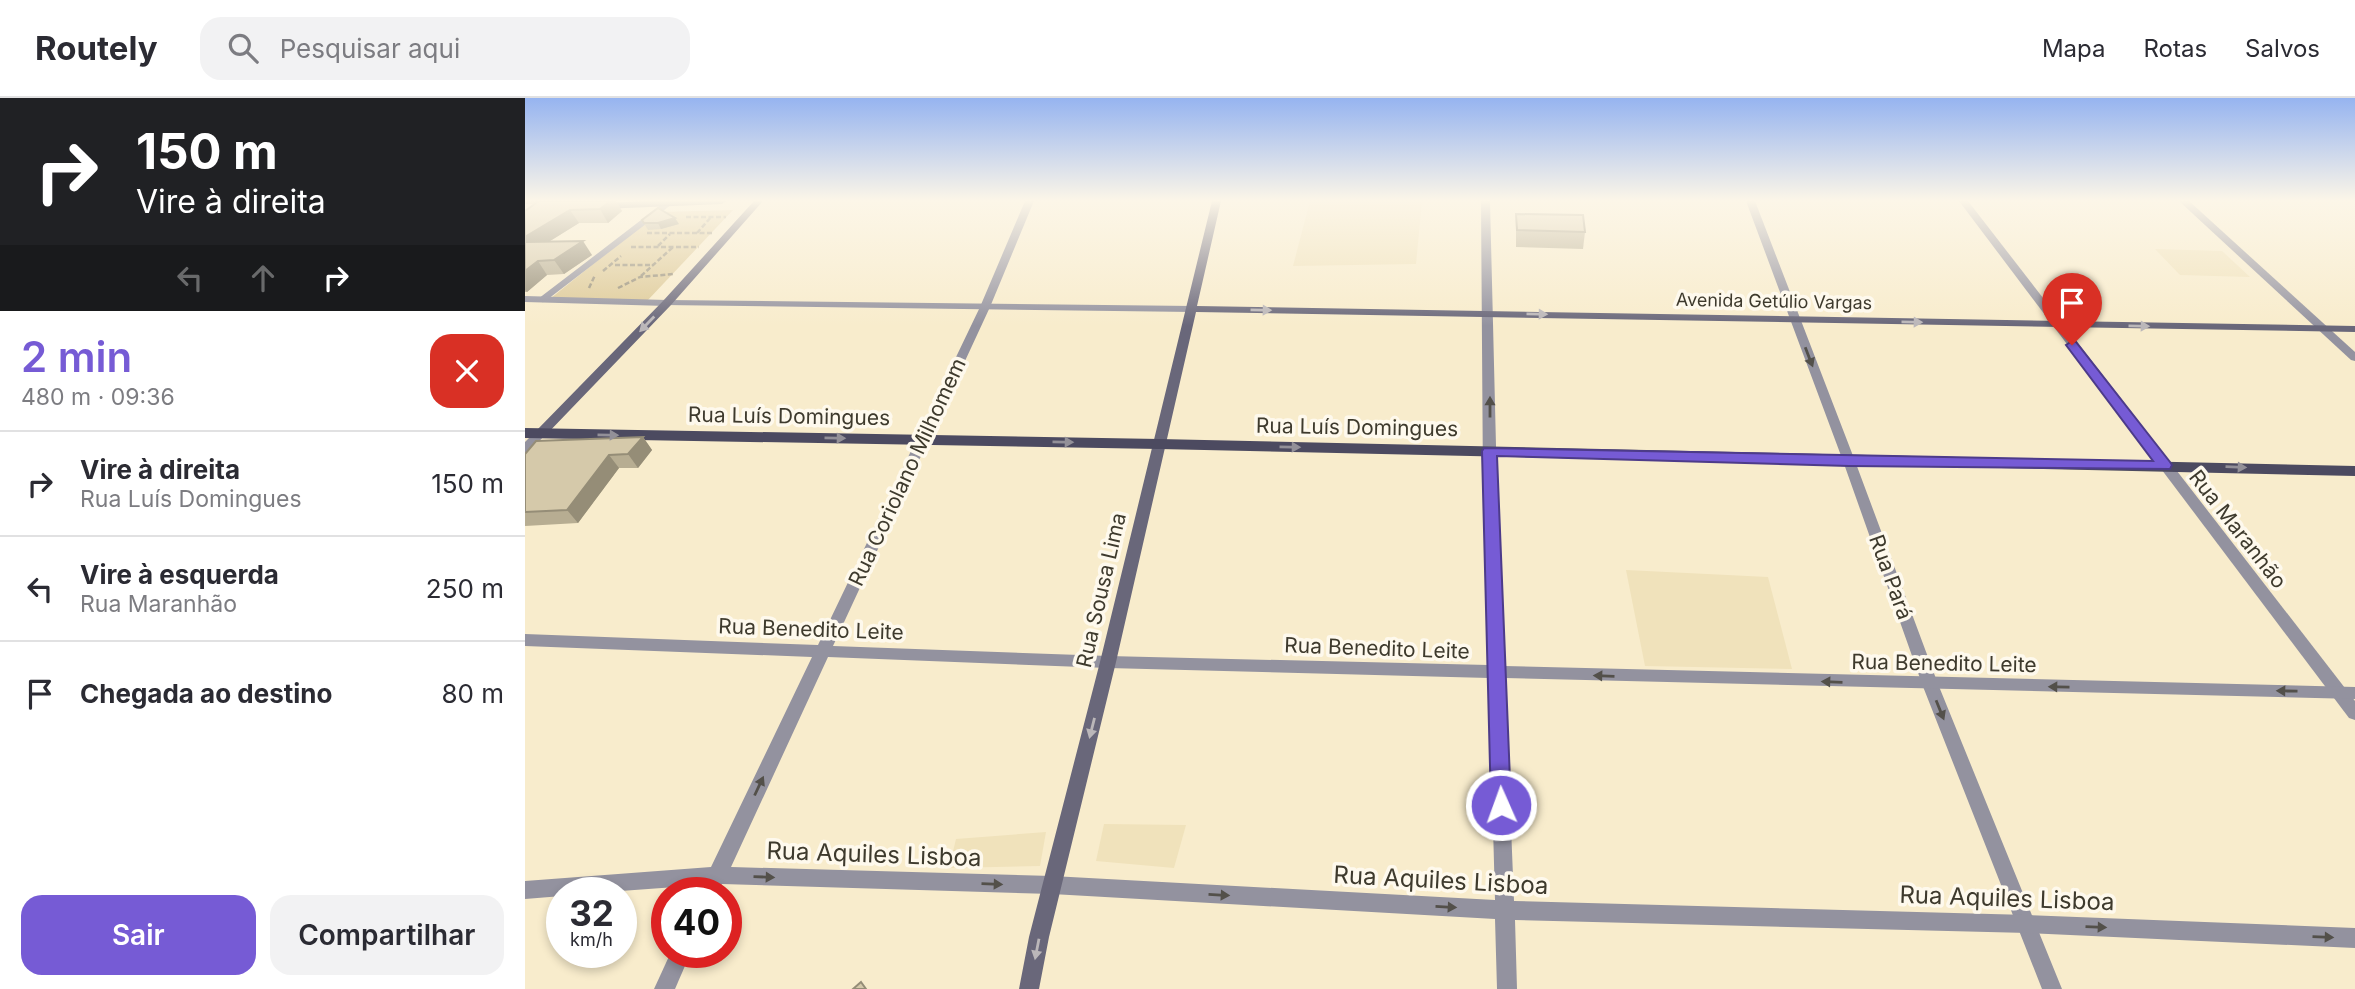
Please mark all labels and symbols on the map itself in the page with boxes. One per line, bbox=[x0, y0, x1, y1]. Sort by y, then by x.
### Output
pin bbox=[2042, 273, 2102, 345]
street label: Avenida Getúlio Vargas bbox=[1676, 289, 1872, 313]
one-way arrow bbox=[1250, 304, 1272, 316]
one-way arrow bbox=[1527, 308, 1549, 319]
one-way arrow bbox=[639, 315, 655, 332]
one-way arrow bbox=[1901, 316, 1923, 328]
one-way arrow bbox=[2128, 320, 2150, 332]
one-way arrow bbox=[1804, 346, 1815, 367]
street label: Rua Coriolano Milhomem bbox=[843, 354, 971, 590]
one-way arrow bbox=[1484, 395, 1496, 417]
street label: Rua Luís Domingues bbox=[688, 402, 890, 430]
street label: Rua Luís Domingues bbox=[1256, 413, 1458, 441]
one-way arrow bbox=[597, 429, 619, 440]
one-way arrow bbox=[825, 432, 847, 444]
one-way arrow bbox=[1052, 436, 1074, 448]
one-way arrow bbox=[1279, 441, 1301, 452]
one-way arrow bbox=[2225, 462, 2247, 473]
street label: Rua Maranhão bbox=[2184, 465, 2292, 593]
street label: Rua Sousa Lima bbox=[1071, 510, 1131, 670]
street label: Rua Pará bbox=[1864, 531, 1918, 623]
street label: Rua Benedito Leite bbox=[718, 613, 904, 645]
street label: Rua Benedito Leite bbox=[1284, 632, 1470, 664]
street label: Rua Benedito Leite bbox=[1851, 649, 2037, 677]
one-way arrow bbox=[1593, 670, 1615, 681]
one-way arrow bbox=[1821, 676, 1843, 687]
one-way arrow bbox=[2048, 681, 2070, 693]
one-way arrow bbox=[2276, 686, 2298, 697]
one-way arrow bbox=[1935, 699, 1946, 720]
one-way arrow bbox=[1086, 717, 1097, 739]
position arrow bbox=[1464, 768, 1538, 842]
one-way arrow bbox=[753, 776, 764, 797]
street label: Rua Aquiles Lisboa bbox=[766, 836, 982, 872]
street label: Rua Aquiles Lisboa bbox=[1333, 860, 1549, 900]
one-way arrow bbox=[753, 871, 775, 882]
speed limit sign: 40 bbox=[651, 877, 742, 968]
one-way arrow bbox=[981, 878, 1003, 889]
street label: Rua Aquiles Lisboa bbox=[1899, 880, 2115, 916]
one-way arrow bbox=[1208, 889, 1230, 900]
one-way arrow bbox=[1435, 902, 1457, 913]
one-way arrow bbox=[2085, 922, 2107, 933]
one-way arrow bbox=[2313, 931, 2335, 942]
one-way arrow bbox=[1031, 938, 1042, 960]

